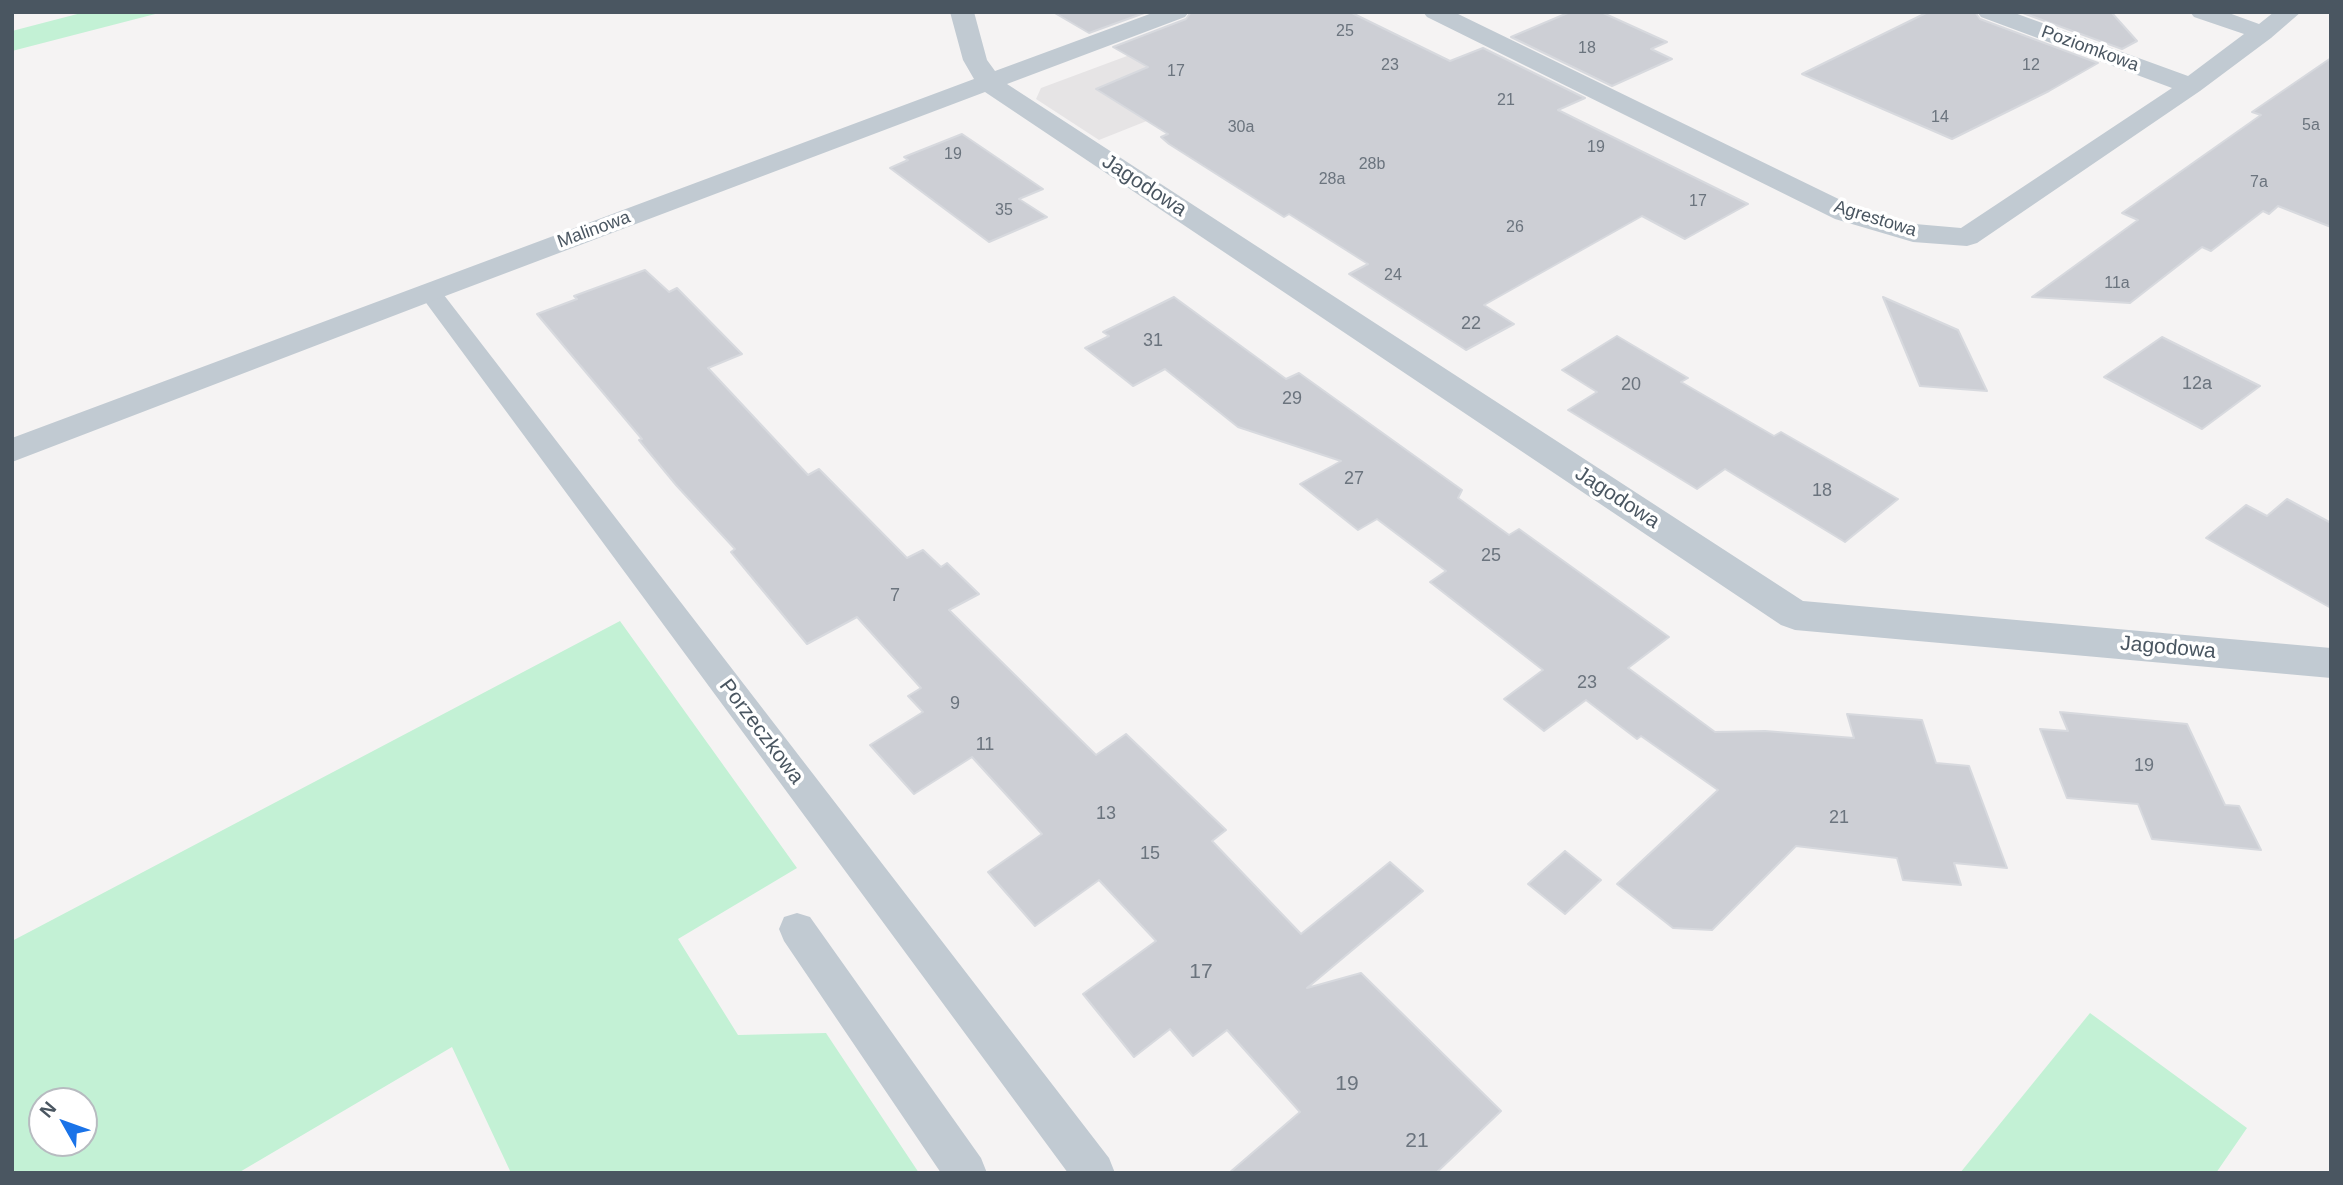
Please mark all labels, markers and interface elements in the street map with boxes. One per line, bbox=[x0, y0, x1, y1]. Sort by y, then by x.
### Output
street label: Poziomkowa bbox=[2038, 21, 2142, 77]
house number: 25 bbox=[1336, 22, 1354, 42]
house number: 18 bbox=[1578, 39, 1596, 59]
house number: 23 bbox=[1381, 56, 1399, 76]
house number: 12 bbox=[2022, 56, 2040, 76]
house number: 17 bbox=[1167, 62, 1185, 82]
house number: 21 bbox=[1497, 91, 1515, 111]
house number: 14 bbox=[1931, 108, 1949, 128]
house number: 5a bbox=[2302, 116, 2320, 136]
house number: 30a bbox=[1228, 118, 1254, 138]
house number: 19 bbox=[1587, 138, 1605, 158]
house number: 19 bbox=[944, 145, 962, 165]
street label: Jagodowa bbox=[1097, 149, 1191, 223]
house number: 28b bbox=[1359, 155, 1385, 175]
house number: 28a bbox=[1319, 170, 1345, 190]
house number: 7a bbox=[2250, 173, 2268, 193]
house number: 17 bbox=[1689, 192, 1707, 212]
street label: Agrestowa bbox=[1831, 196, 1919, 242]
house number: 35 bbox=[995, 201, 1013, 221]
street label: Malinowa bbox=[555, 207, 633, 253]
house number: 26 bbox=[1506, 218, 1524, 238]
house number: 24 bbox=[1384, 266, 1402, 286]
house number: 11a bbox=[2104, 274, 2130, 294]
house number: 22 bbox=[1461, 313, 1481, 335]
house number: 31 bbox=[1143, 330, 1163, 352]
house number: 12a bbox=[2182, 373, 2212, 395]
house number: 20 bbox=[1621, 374, 1641, 396]
house number: 29 bbox=[1282, 388, 1302, 410]
street label: Jagodowa bbox=[1570, 461, 1664, 535]
house number: 27 bbox=[1344, 468, 1364, 490]
house number: 18 bbox=[1812, 480, 1832, 502]
house number: 25 bbox=[1481, 545, 1501, 567]
house number: 7 bbox=[890, 585, 900, 607]
street label: Jagodowa bbox=[2119, 631, 2217, 665]
house number: 23 bbox=[1577, 672, 1597, 694]
street label: Porzeczkowa bbox=[713, 675, 809, 789]
house number: 9 bbox=[950, 693, 960, 715]
house number: 11 bbox=[976, 734, 994, 756]
house number: 19 bbox=[2134, 755, 2154, 777]
house number: 13 bbox=[1096, 803, 1116, 825]
house number: 21 bbox=[1829, 807, 1849, 829]
house number: 15 bbox=[1140, 843, 1160, 865]
house number: 17 bbox=[1189, 959, 1213, 985]
house number: 19 bbox=[1335, 1071, 1359, 1097]
north arrow bbox=[28, 1087, 98, 1157]
text: N bbox=[36, 1097, 61, 1121]
house number: 21 bbox=[1405, 1128, 1429, 1154]

